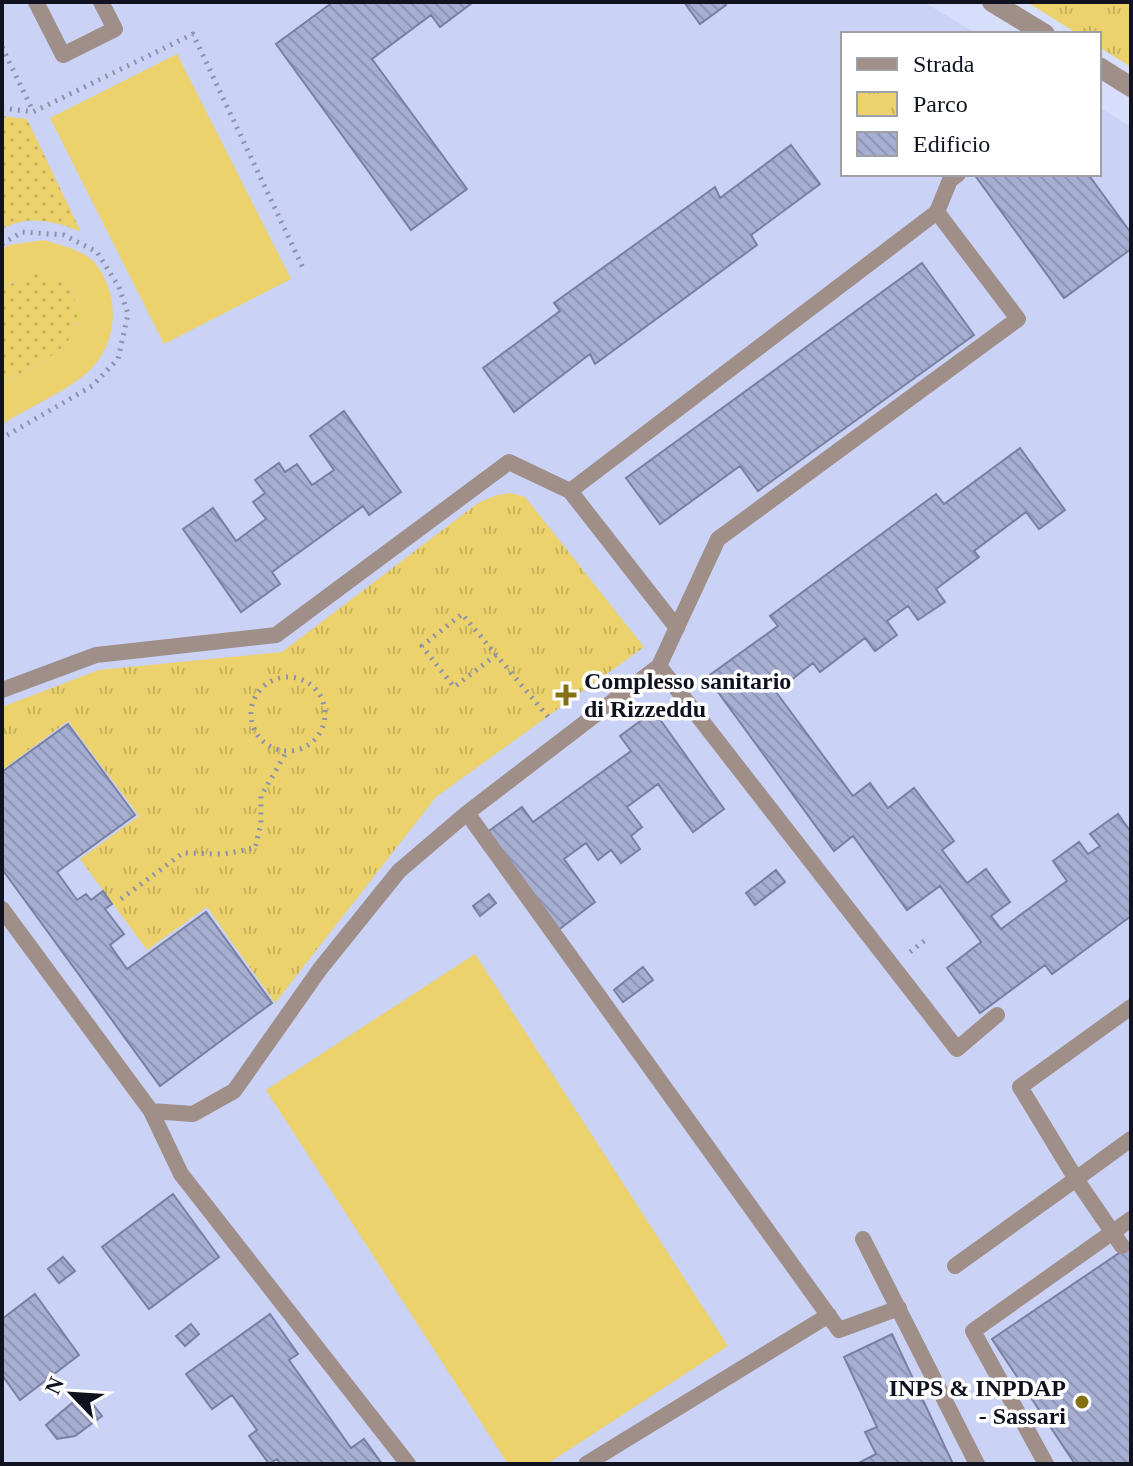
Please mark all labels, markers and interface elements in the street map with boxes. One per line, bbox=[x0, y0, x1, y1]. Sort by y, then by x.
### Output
legend bbox=[841, 32, 1101, 176]
text: Strada bbox=[913, 51, 975, 77]
text: Parco bbox=[913, 91, 968, 117]
text: Edificio bbox=[913, 131, 990, 157]
place label: Complesso sanitario di Rizzeddu bbox=[584, 668, 791, 722]
marker: Complesso sanitario di Rizzeddu bbox=[555, 684, 577, 706]
north arrow bbox=[32, 1354, 112, 1434]
text: N bbox=[40, 1373, 69, 1398]
place label: INPS & INPDAP - Sassari bbox=[889, 1375, 1066, 1429]
marker: INPS & INPDAP - Sassari bbox=[1073, 1393, 1091, 1411]

